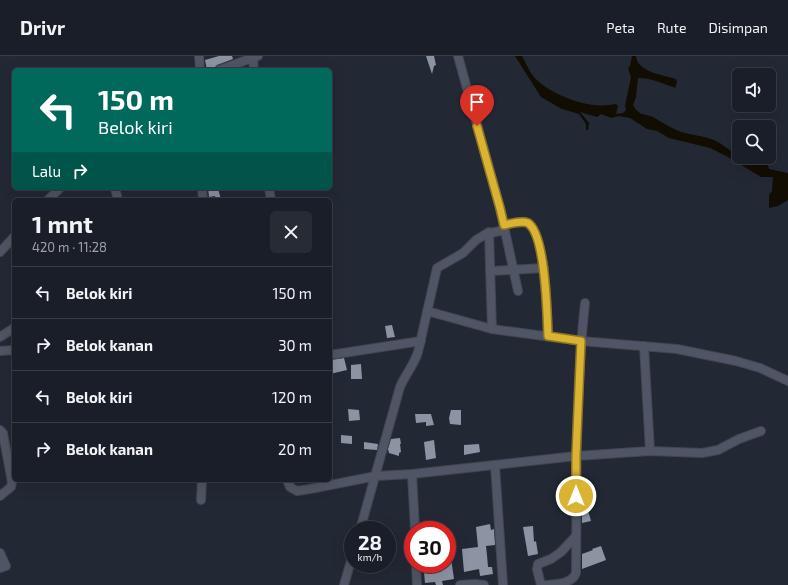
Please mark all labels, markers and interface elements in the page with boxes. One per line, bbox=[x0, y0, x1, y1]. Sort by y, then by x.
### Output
text: Drivr bbox=[20, 16, 65, 39]
text: Peta bbox=[606, 19, 635, 36]
text: Rute bbox=[657, 19, 686, 36]
text: Disimpan bbox=[708, 19, 768, 36]
map controls bbox=[732, 68, 776, 164]
button: sound bbox=[732, 68, 776, 112]
text: 150 m bbox=[98, 82, 174, 116]
icon: left bbox=[32, 84, 84, 136]
pin bbox=[460, 85, 494, 126]
icon: arrive bbox=[466, 91, 488, 113]
text: Belok kiri bbox=[98, 116, 173, 138]
button: search bbox=[732, 120, 776, 164]
icon: right bbox=[69, 160, 91, 182]
text: Lalu bbox=[32, 162, 61, 180]
text: 1 mnt bbox=[32, 209, 93, 238]
button: close bbox=[270, 211, 312, 253]
text: 420 m · 11:28 bbox=[32, 239, 107, 255]
icon: left bbox=[32, 282, 54, 304]
text: Belok kiri bbox=[66, 284, 132, 302]
text: 150 m bbox=[272, 284, 312, 302]
icon: right bbox=[32, 334, 54, 356]
text: Belok kanan bbox=[66, 336, 153, 354]
text: 30 m bbox=[278, 336, 312, 354]
icon: left bbox=[32, 386, 54, 408]
text: Belok kiri bbox=[66, 388, 132, 406]
text: 120 m bbox=[272, 388, 312, 406]
icon: right bbox=[32, 438, 54, 460]
text: Belok kanan bbox=[66, 440, 153, 458]
text: 20 m bbox=[278, 440, 312, 458]
position arrow bbox=[555, 475, 597, 517]
speed limit sign: 30 bbox=[404, 521, 456, 573]
text: 28 bbox=[358, 530, 382, 554]
text: km/h bbox=[358, 551, 382, 563]

